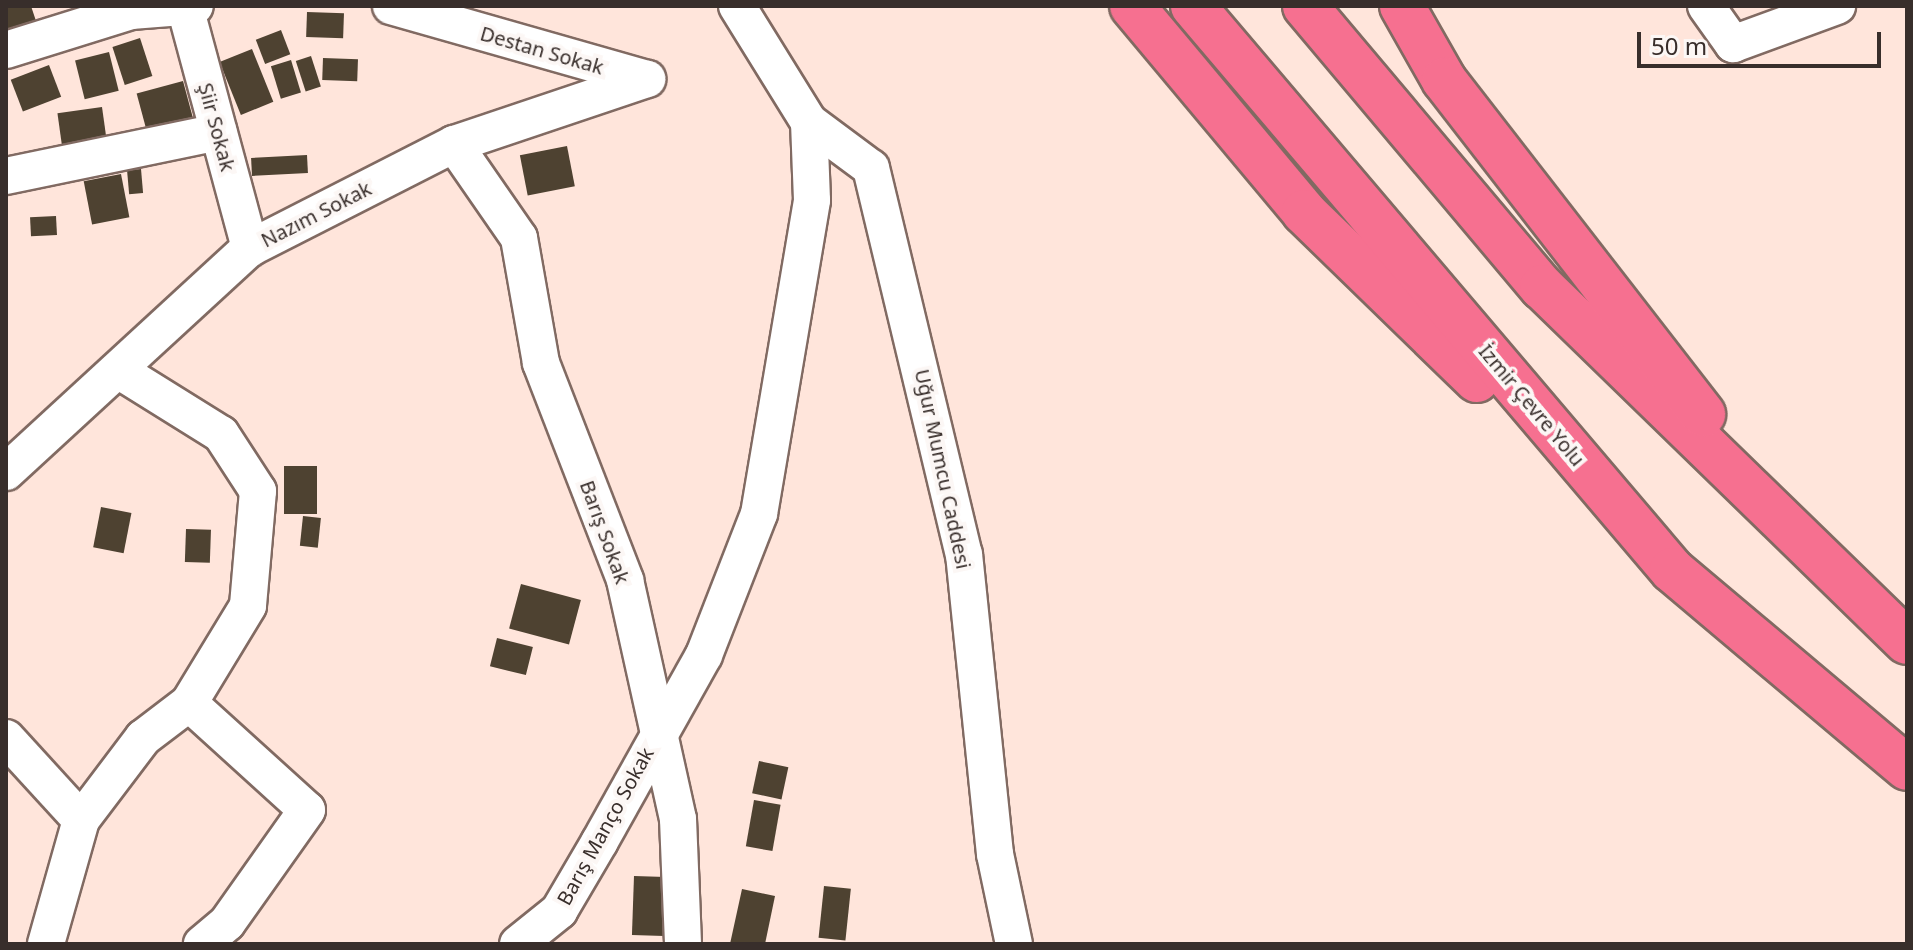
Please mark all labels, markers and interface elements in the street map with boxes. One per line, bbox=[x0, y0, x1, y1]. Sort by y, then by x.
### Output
scale bar bbox=[1641, 16, 1885, 66]
street label: Destan Sokak bbox=[478, 21, 606, 79]
text: 50 m bbox=[1651, 29, 1707, 62]
street label: Şiir Sokak bbox=[194, 80, 240, 174]
street label: Nazım Sokak bbox=[257, 176, 375, 252]
street label: İzmir Çevre Yolu bbox=[1474, 339, 1590, 471]
street label: Uğur Mumcu Caddesi bbox=[910, 367, 976, 571]
street label: Barış Sokak bbox=[575, 477, 635, 587]
street label: Barış Manço Sokak bbox=[552, 743, 658, 909]

